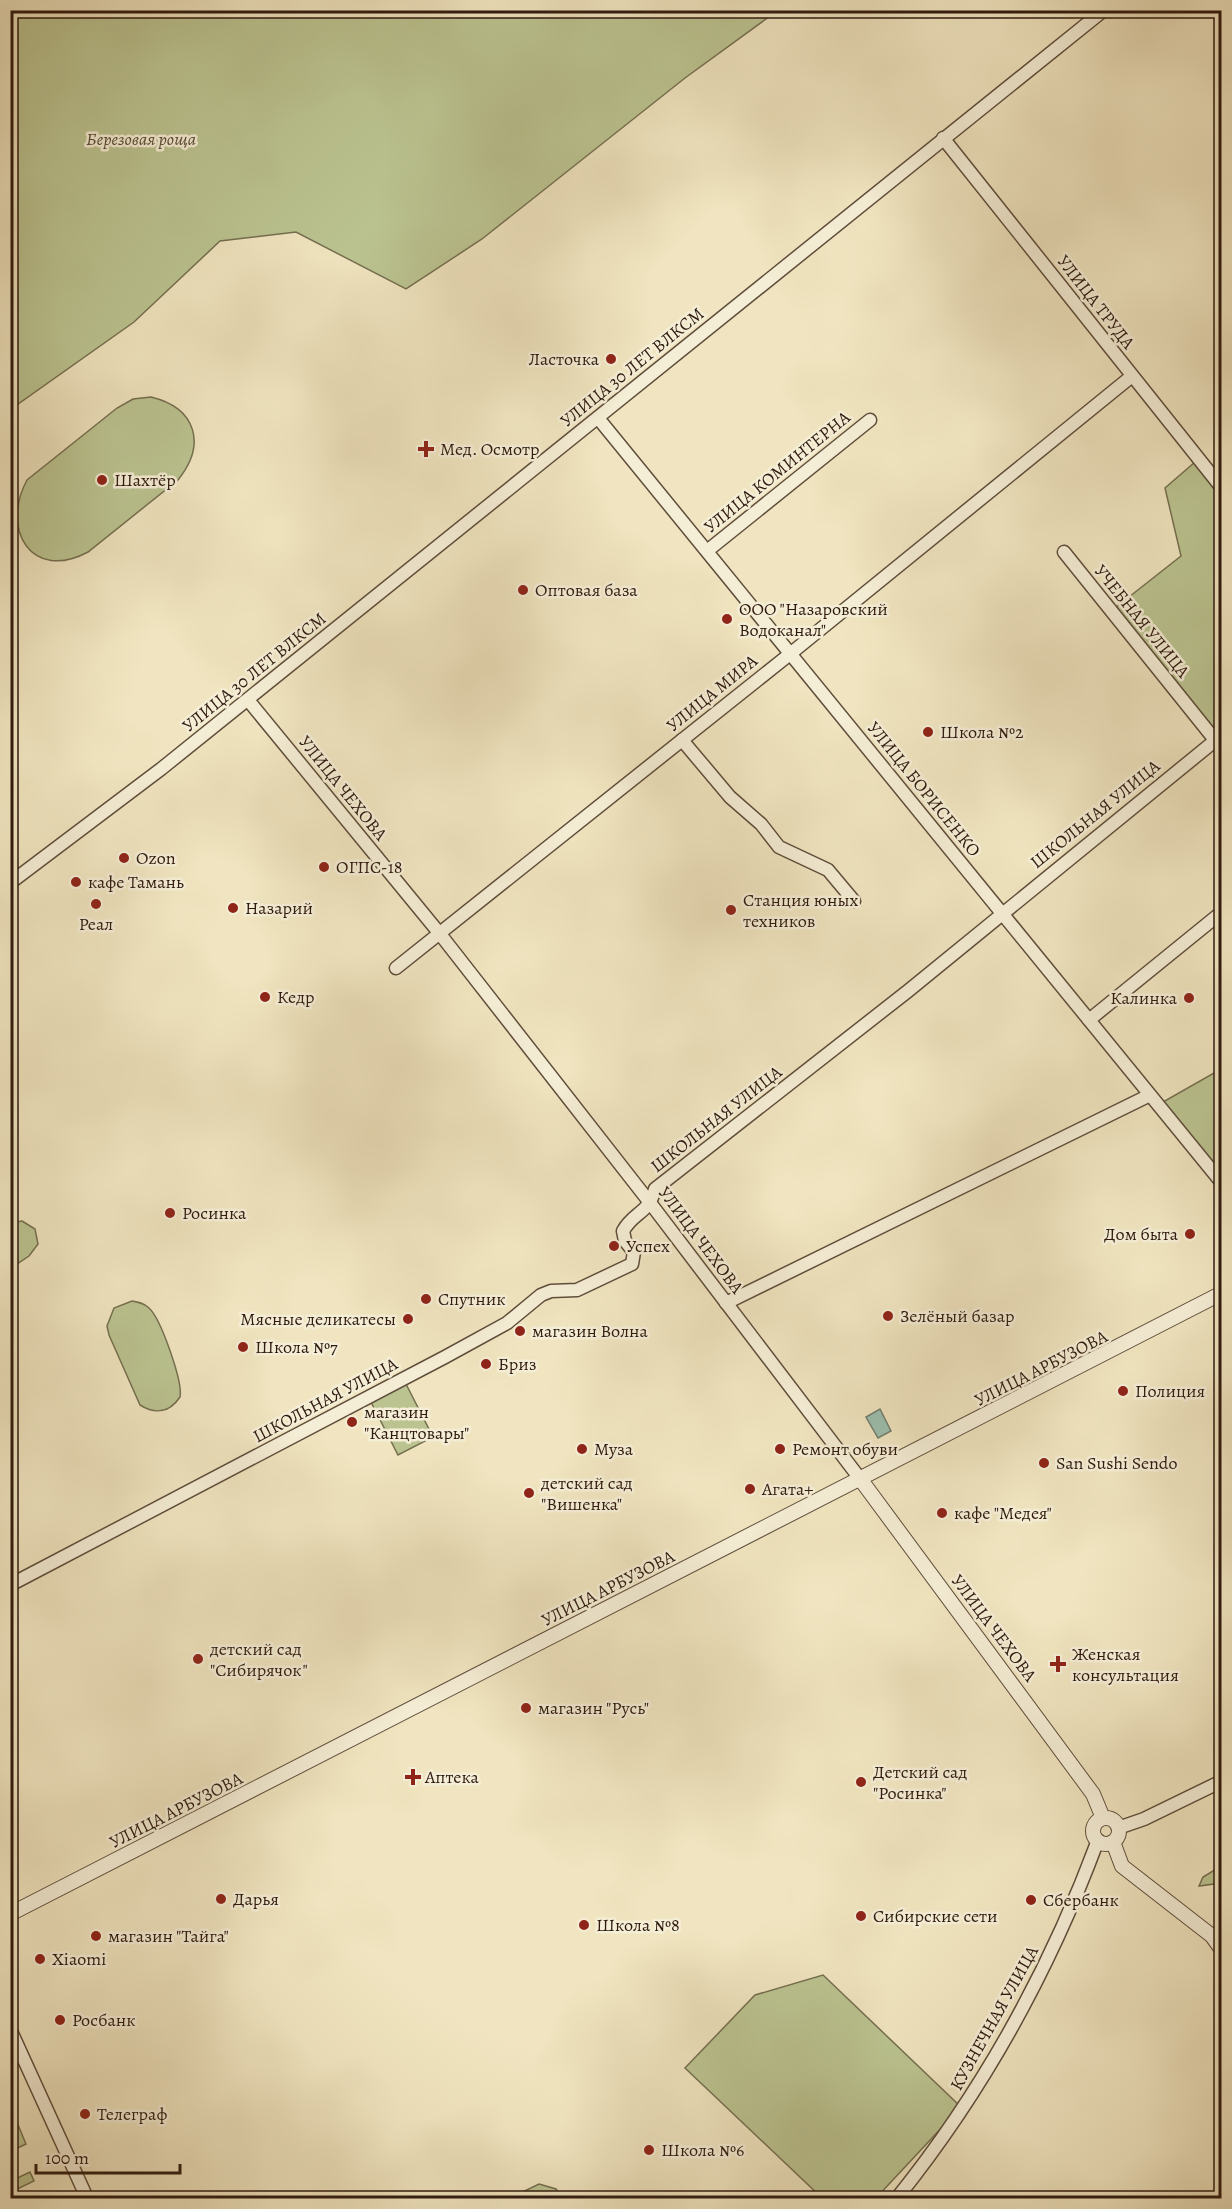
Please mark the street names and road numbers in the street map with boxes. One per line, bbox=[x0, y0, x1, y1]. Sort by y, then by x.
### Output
street label: УЛИЦА ТРУДА bbox=[1052, 250, 1141, 354]
street label: УЛИЦА 30 ЛЕТ ВЛКСМ bbox=[555, 302, 709, 432]
street label: УЛИЦА КОМИНТЕРНА bbox=[699, 405, 856, 539]
street label: УЧЕБНАЯ УЛИЦА bbox=[1089, 559, 1195, 683]
street label: УЛИЦА 30 ЛЕТ ВЛКСМ bbox=[177, 607, 331, 737]
street label: УЛИЦА МИРА bbox=[661, 649, 763, 737]
street label: УЛИЦА БОРИСЕНКО bbox=[862, 716, 986, 862]
street label: УЛИЦА ЧЕХОВА bbox=[293, 731, 393, 846]
street label: ШКОЛЬНАЯ УЛИЦА bbox=[1025, 754, 1165, 874]
street label: ШКОЛЬНАЯ УЛИЦА bbox=[645, 1060, 787, 1178]
street label: УЛИЦА ЧЕХОВА bbox=[653, 1181, 750, 1299]
street label: УЛИЦА АРБУЗОВА bbox=[970, 1324, 1112, 1412]
street label: ШКОЛЬНАЯ УЛИЦА bbox=[248, 1351, 402, 1448]
street label: УЛИЦА АРБУЗОВА bbox=[537, 1544, 679, 1632]
street label: УЛИЦА ЧЕХОВА bbox=[946, 1569, 1043, 1687]
street label: УЛИЦА АРБУЗОВА bbox=[105, 1766, 247, 1854]
street label: КУЗНЕЧНАЯ УЛИЦА bbox=[944, 1941, 1044, 2095]

